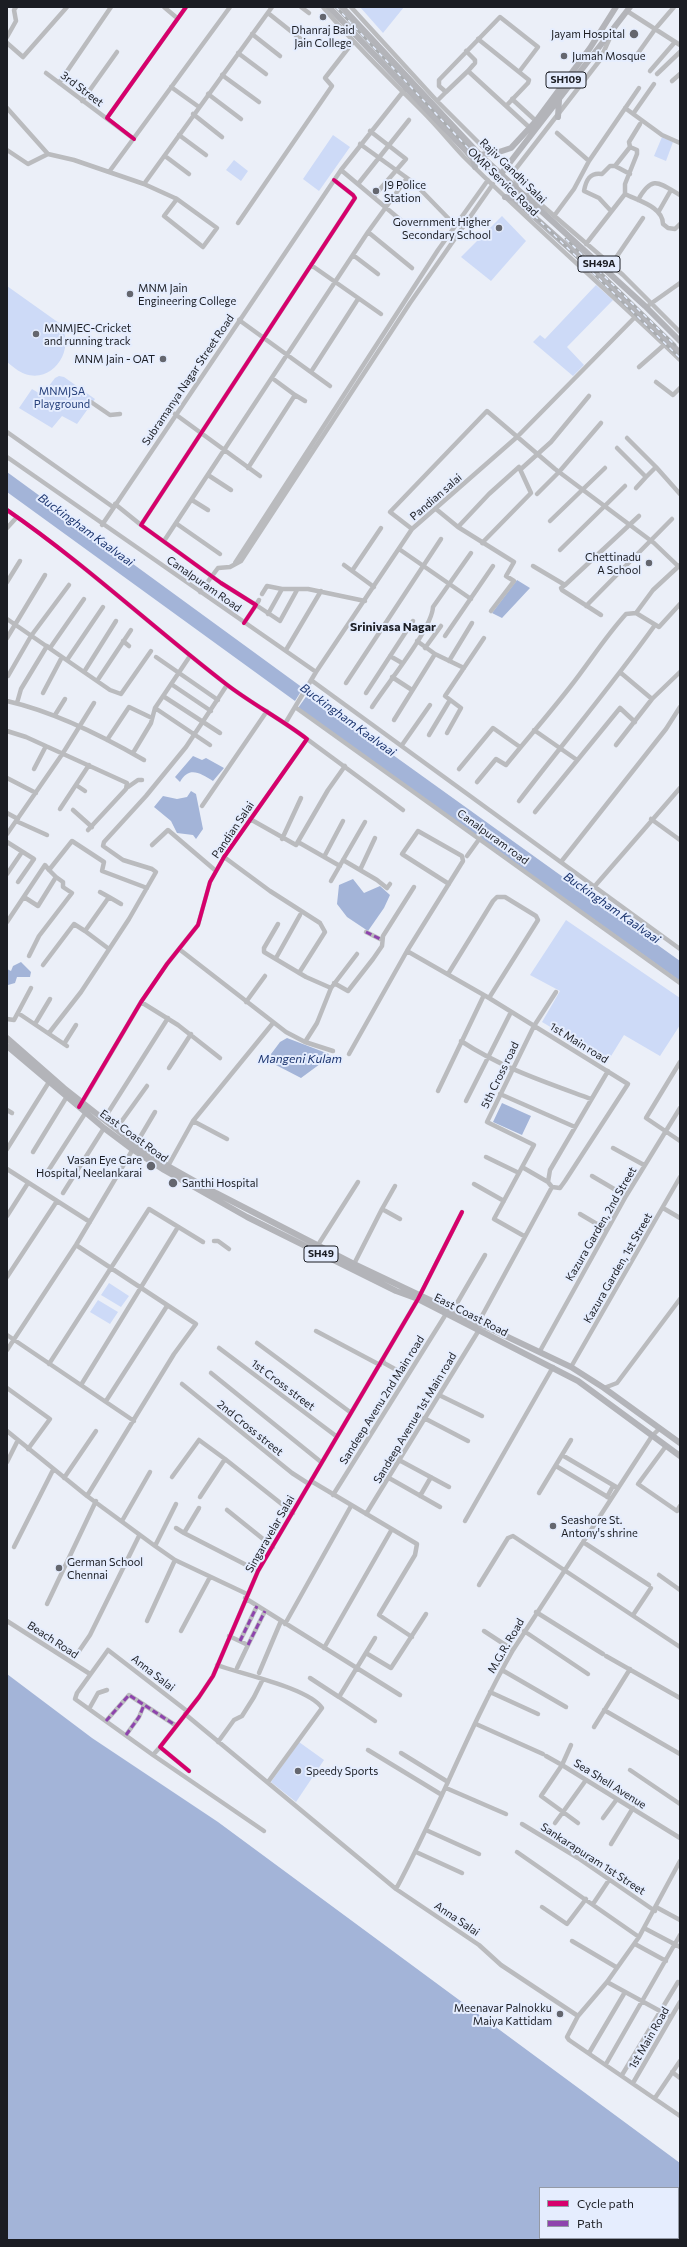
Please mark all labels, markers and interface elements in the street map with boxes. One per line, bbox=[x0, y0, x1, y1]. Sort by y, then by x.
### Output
marker: Dhanraj Baid Jain College bbox=[318, 12, 328, 22]
place label: Dhanraj Baid Jain College bbox=[291, 23, 355, 49]
place label: Jayam Hospital bbox=[551, 27, 625, 41]
marker: Jayam Hospital bbox=[628, 28, 640, 40]
place label: Jumah Mosque bbox=[572, 49, 645, 63]
marker: Jumah Mosque bbox=[559, 51, 569, 61]
street label: 3rd Street bbox=[58, 69, 106, 109]
road number: SH109 bbox=[546, 72, 586, 88]
street label: Rajiv Gandhi Salai bbox=[477, 136, 549, 206]
street label: OMR Service Road bbox=[465, 145, 541, 219]
place label: J9 Police Station bbox=[384, 178, 426, 204]
marker: J9 Police Station bbox=[371, 186, 381, 196]
place label: Government Higher Secondary School bbox=[393, 215, 491, 241]
marker: Government Higher Secondary School bbox=[494, 223, 504, 233]
road number: SH49A bbox=[578, 256, 620, 272]
place label: MNM Jain Engineering College bbox=[138, 281, 236, 307]
marker: MNM Jain Engineering College bbox=[125, 289, 135, 299]
street label: Subramanya Nagar Street Road bbox=[139, 312, 237, 448]
place label: MNMJEC-Cricket and running track bbox=[44, 321, 131, 347]
marker: MNMJEC-Cricket and running track bbox=[31, 329, 41, 339]
place label: MNM Jain - OAT bbox=[74, 352, 155, 366]
marker: MNM Jain - OAT bbox=[158, 354, 168, 364]
park label: MNMJSA Playground bbox=[34, 384, 90, 410]
street label: Pandian salai bbox=[407, 471, 465, 523]
water label: Buckingham Kaalvaai bbox=[35, 490, 137, 570]
place label: Chettinadu A School bbox=[585, 550, 641, 576]
street label: Canalpuram Road bbox=[164, 553, 244, 615]
marker: Chettinadu A School bbox=[644, 558, 654, 568]
district label: Srinivasa Nagar bbox=[350, 620, 436, 634]
water label: Buckingham Kaalvaai bbox=[297, 680, 399, 760]
street label: Pandian Salai bbox=[209, 799, 257, 861]
street label: Canalpuram road bbox=[455, 807, 531, 867]
water label: Buckingham Kaalvaai bbox=[561, 869, 663, 947]
street label: 1st Main road bbox=[547, 1020, 611, 1066]
street label: 5th Cross road bbox=[478, 1040, 522, 1110]
water label: Mangeni Kulam bbox=[258, 1052, 342, 1066]
street label: East Coast Road bbox=[97, 1107, 171, 1165]
place label: Vasan Eye Care Hospital, Neelankarai bbox=[36, 1153, 142, 1179]
marker: Vasan Eye Care Hospital, Neelankarai bbox=[145, 1160, 157, 1172]
street label: Kazura Garden, 2nd Street bbox=[563, 1164, 639, 1284]
place label: Santhi Hospital bbox=[182, 1176, 258, 1190]
marker: Santhi Hospital bbox=[167, 1177, 179, 1189]
street label: Kazura Garden, 1st Street bbox=[581, 1210, 655, 1326]
road number: SH49 bbox=[304, 1246, 338, 1262]
street label: East Coast Road bbox=[432, 1291, 510, 1339]
street label: Sandeep Avenu 2nd Main road bbox=[337, 1333, 427, 1467]
street label: Sandeep Avenue 1st Main road bbox=[371, 1350, 459, 1486]
street label: 1st Cross street bbox=[249, 1357, 317, 1413]
street label: 2nd Cross street bbox=[214, 1397, 286, 1459]
street label: Singaravelar Salai bbox=[243, 1493, 297, 1575]
place label: Seashore St. Antony's shrine bbox=[561, 1513, 638, 1539]
marker: Seashore St. Antony's shrine bbox=[548, 1521, 558, 1531]
place label: German School Chennai bbox=[67, 1555, 143, 1581]
marker: German School Chennai bbox=[54, 1563, 64, 1573]
street label: M.G.R. Road bbox=[485, 1616, 527, 1676]
street label: Beach Road bbox=[25, 1619, 81, 1661]
street label: Anna Salai bbox=[129, 1652, 177, 1694]
street label: Sea Shell Avenue bbox=[571, 1756, 649, 1812]
place label: Speedy Sports bbox=[306, 1764, 378, 1778]
marker: Speedy Sports bbox=[293, 1766, 303, 1776]
street label: Sankarapuram 1st Street bbox=[538, 1820, 648, 1898]
street label: Anna Salai bbox=[432, 1899, 482, 1939]
place label: Meenavar Palnokku Maiya Kattidam bbox=[454, 2001, 552, 2027]
street label: 1st Main Road bbox=[626, 2005, 672, 2071]
marker: Meenavar Palnokku Maiya Kattidam bbox=[555, 2009, 565, 2019]
legend bbox=[539, 2187, 679, 2239]
text: Cycle path bbox=[577, 2196, 634, 2210]
text: Path bbox=[577, 2216, 603, 2230]

